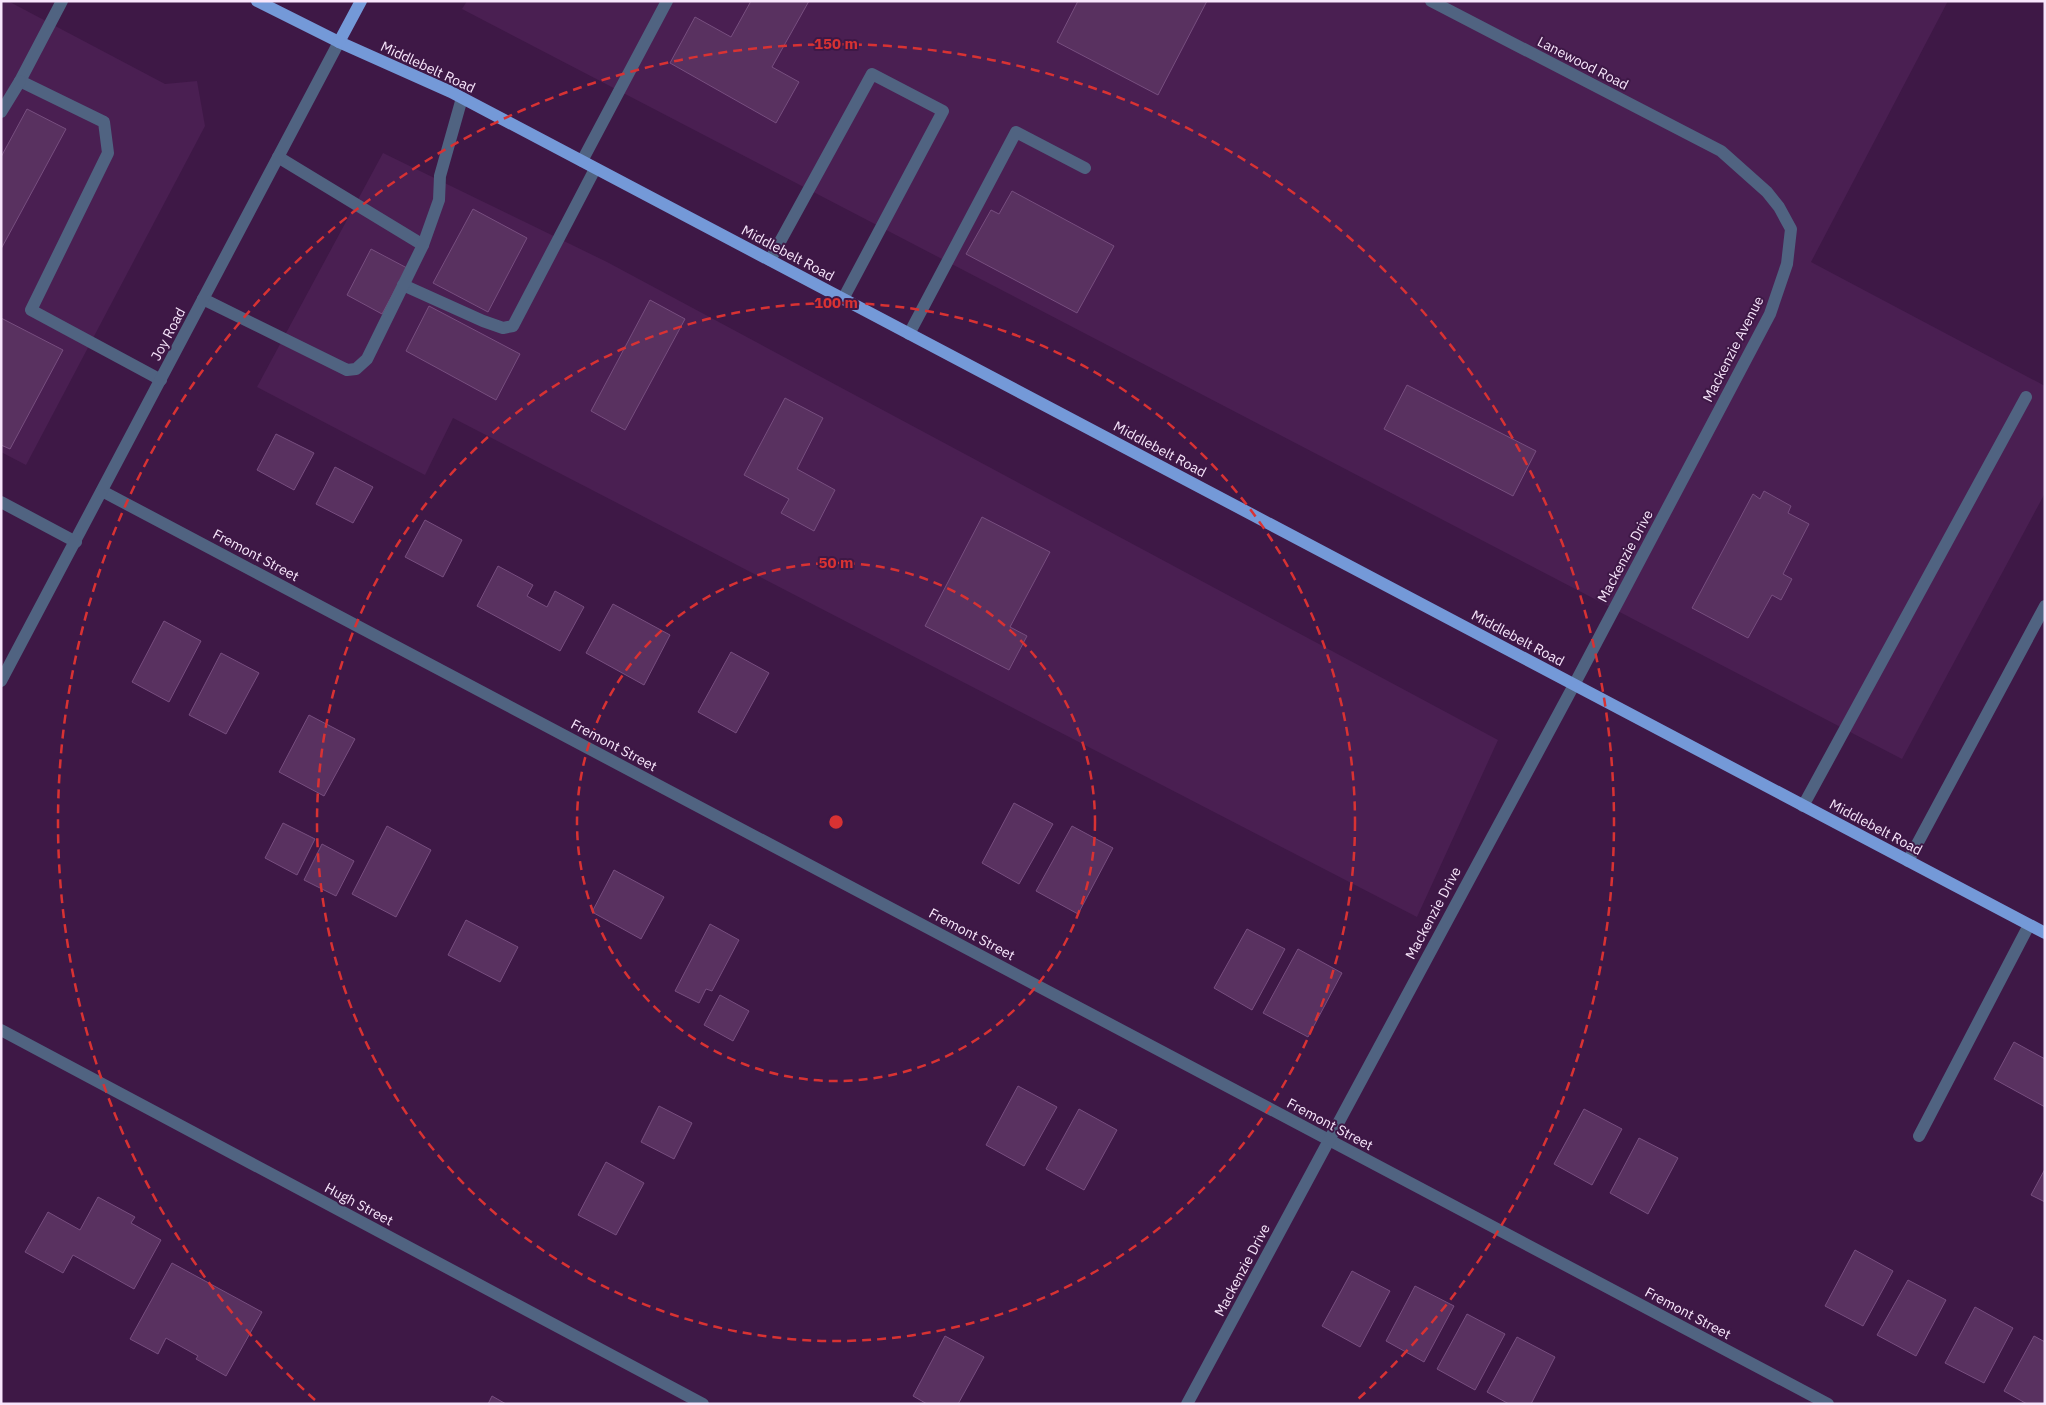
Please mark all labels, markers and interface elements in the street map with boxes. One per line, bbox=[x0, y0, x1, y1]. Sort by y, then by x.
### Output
street label: Lanewood Road bbox=[1534, 32, 1632, 94]
text: 150 m bbox=[814, 34, 858, 53]
street label: Middlebelt Road bbox=[378, 37, 478, 97]
street label: Middlebelt Road bbox=[738, 221, 838, 285]
text: 100 m bbox=[814, 293, 858, 312]
street label: Mackenzie Avenue bbox=[1699, 293, 1768, 405]
street label: Joy Road bbox=[147, 304, 189, 364]
street label: Middlebelt Road bbox=[1110, 417, 1210, 481]
street label: Mackenzie Drive bbox=[1593, 506, 1657, 605]
street label: Fremont Street bbox=[210, 525, 302, 585]
text: 50 m bbox=[819, 553, 853, 572]
street label: Middlebelt Road bbox=[1468, 606, 1568, 670]
street label: Fremont Street bbox=[568, 715, 660, 775]
street label: Middlebelt Road bbox=[1826, 795, 1926, 859]
centre of rings bbox=[827, 813, 845, 831]
street label: Mackenzie Drive bbox=[1401, 863, 1465, 962]
street label: Fremont Street bbox=[926, 904, 1018, 964]
street label: Fremont Street bbox=[1284, 1094, 1376, 1154]
street label: Hugh Street bbox=[322, 1178, 396, 1230]
street label: Mackenzie Drive bbox=[1210, 1220, 1274, 1319]
street label: Fremont Street bbox=[1642, 1283, 1734, 1343]

